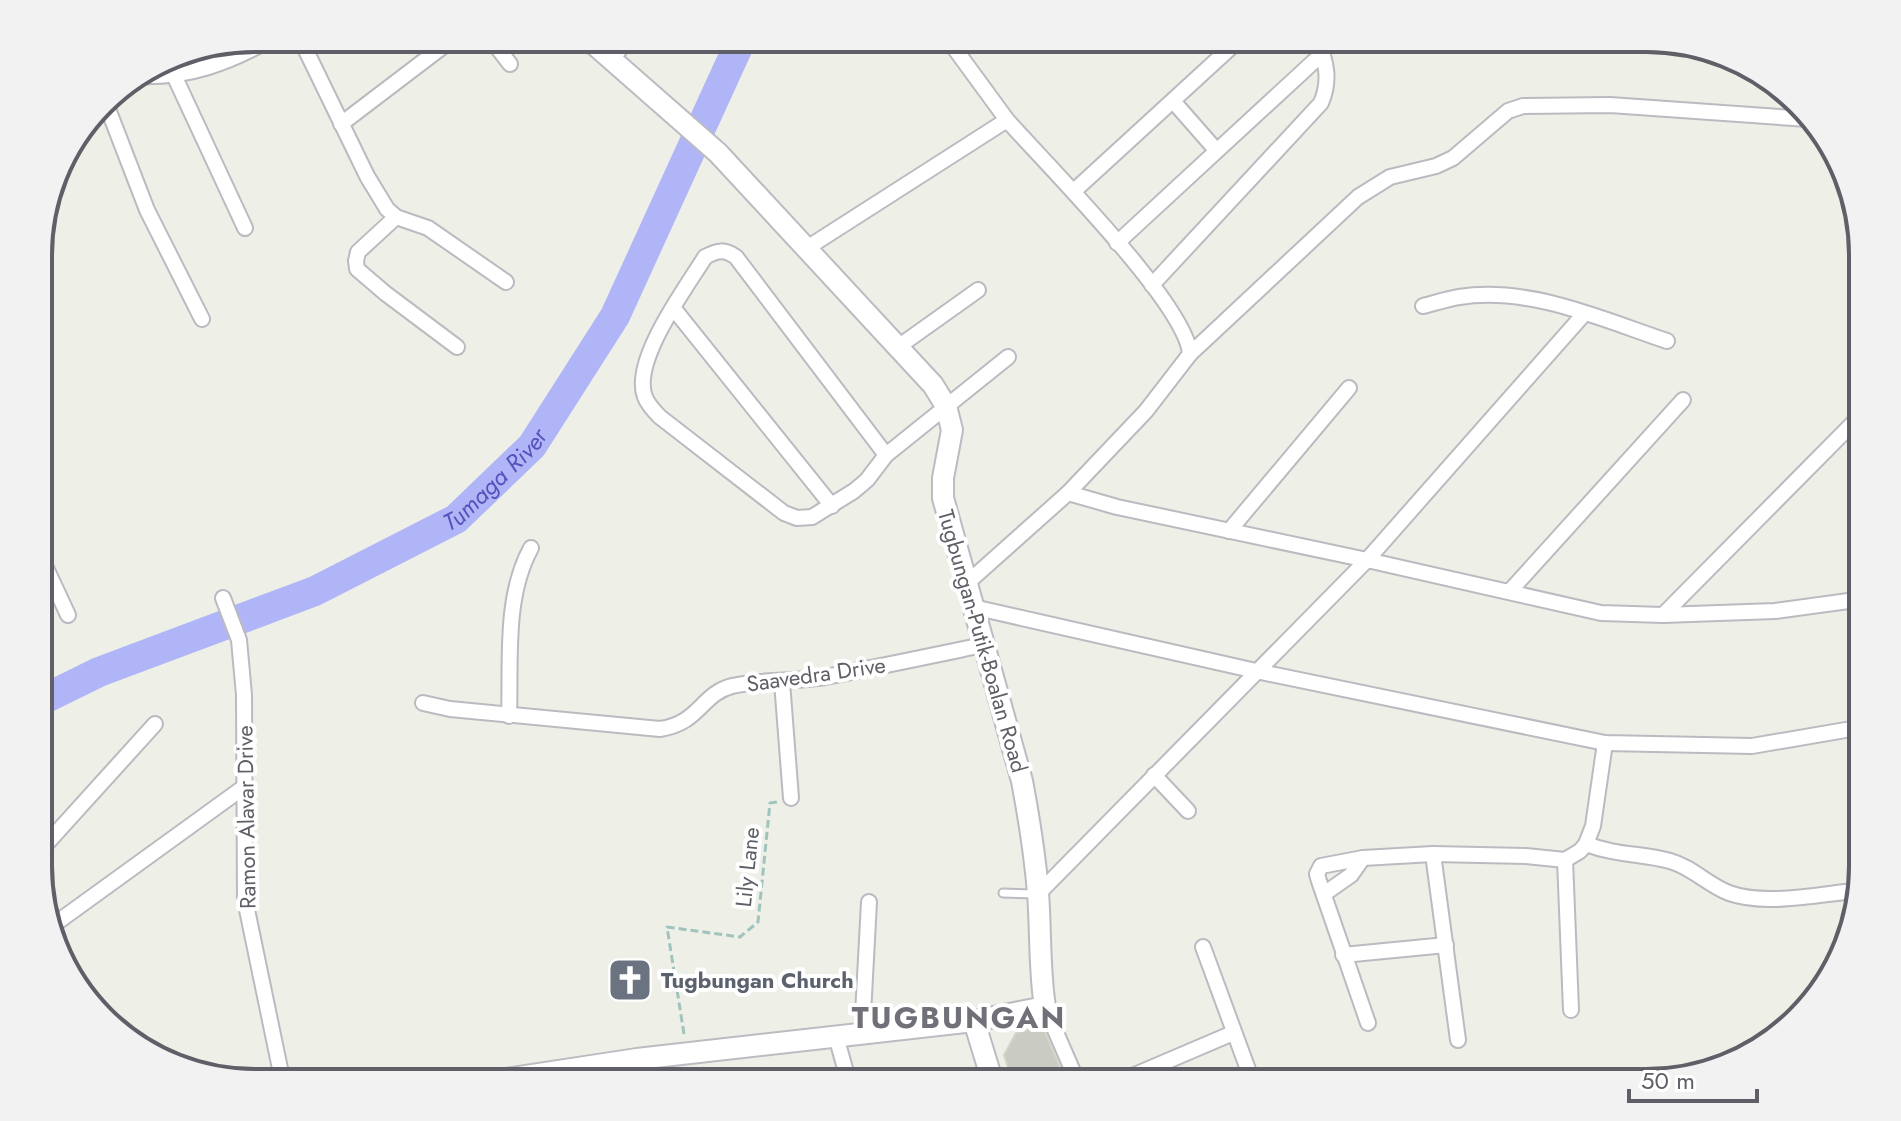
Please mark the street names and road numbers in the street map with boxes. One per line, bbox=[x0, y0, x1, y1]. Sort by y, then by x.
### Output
street label: Tugbungan-Putik-Boalan Road bbox=[930, 506, 1036, 776]
street label: Saavedra Drive bbox=[744, 648, 888, 700]
street label: Ramon Alavar Drive bbox=[228, 725, 264, 909]
street label: Lily Lane bbox=[727, 825, 767, 909]

